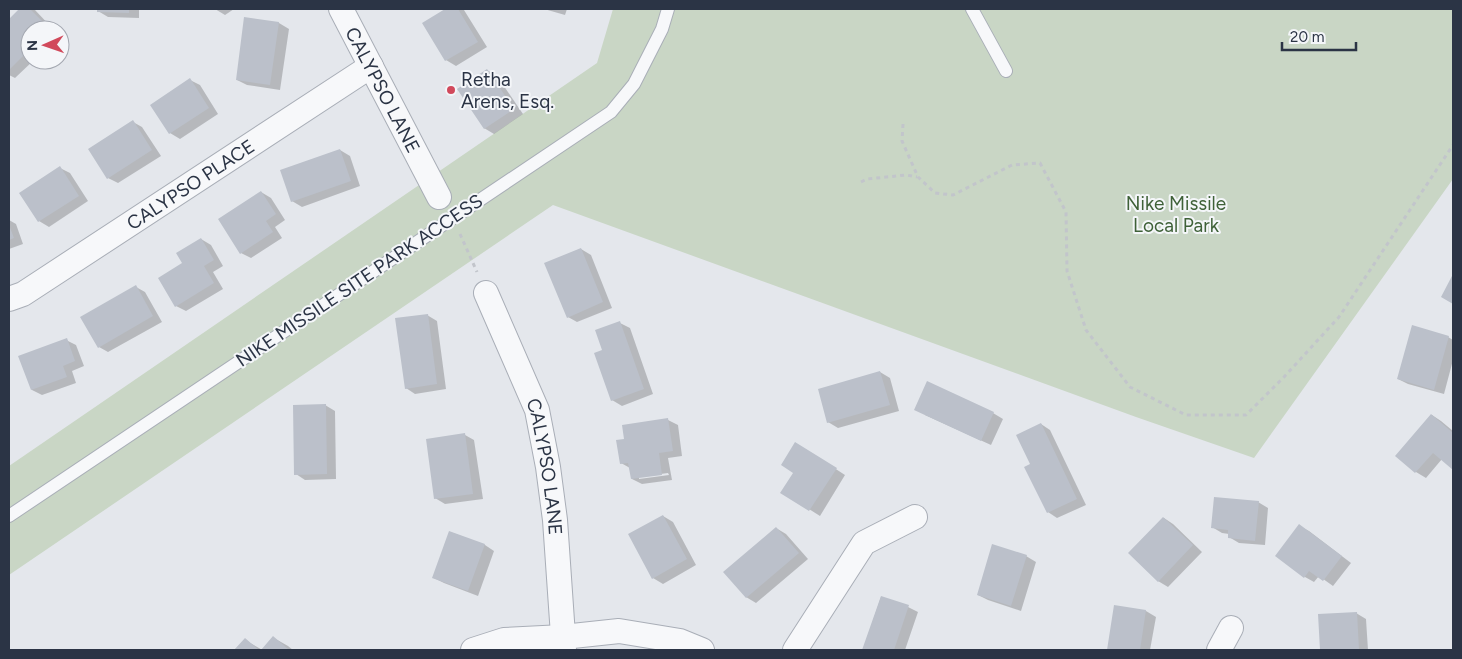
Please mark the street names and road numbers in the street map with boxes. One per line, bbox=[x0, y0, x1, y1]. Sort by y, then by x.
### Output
street label: CALYPSO LANE bbox=[340, 23, 425, 157]
street label: CALYPSO PLACE bbox=[122, 135, 259, 235]
street label: NIKE MISSILE SITE PARK ACCESS bbox=[232, 189, 487, 372]
street label: CALYPSO LANE bbox=[521, 395, 567, 536]

